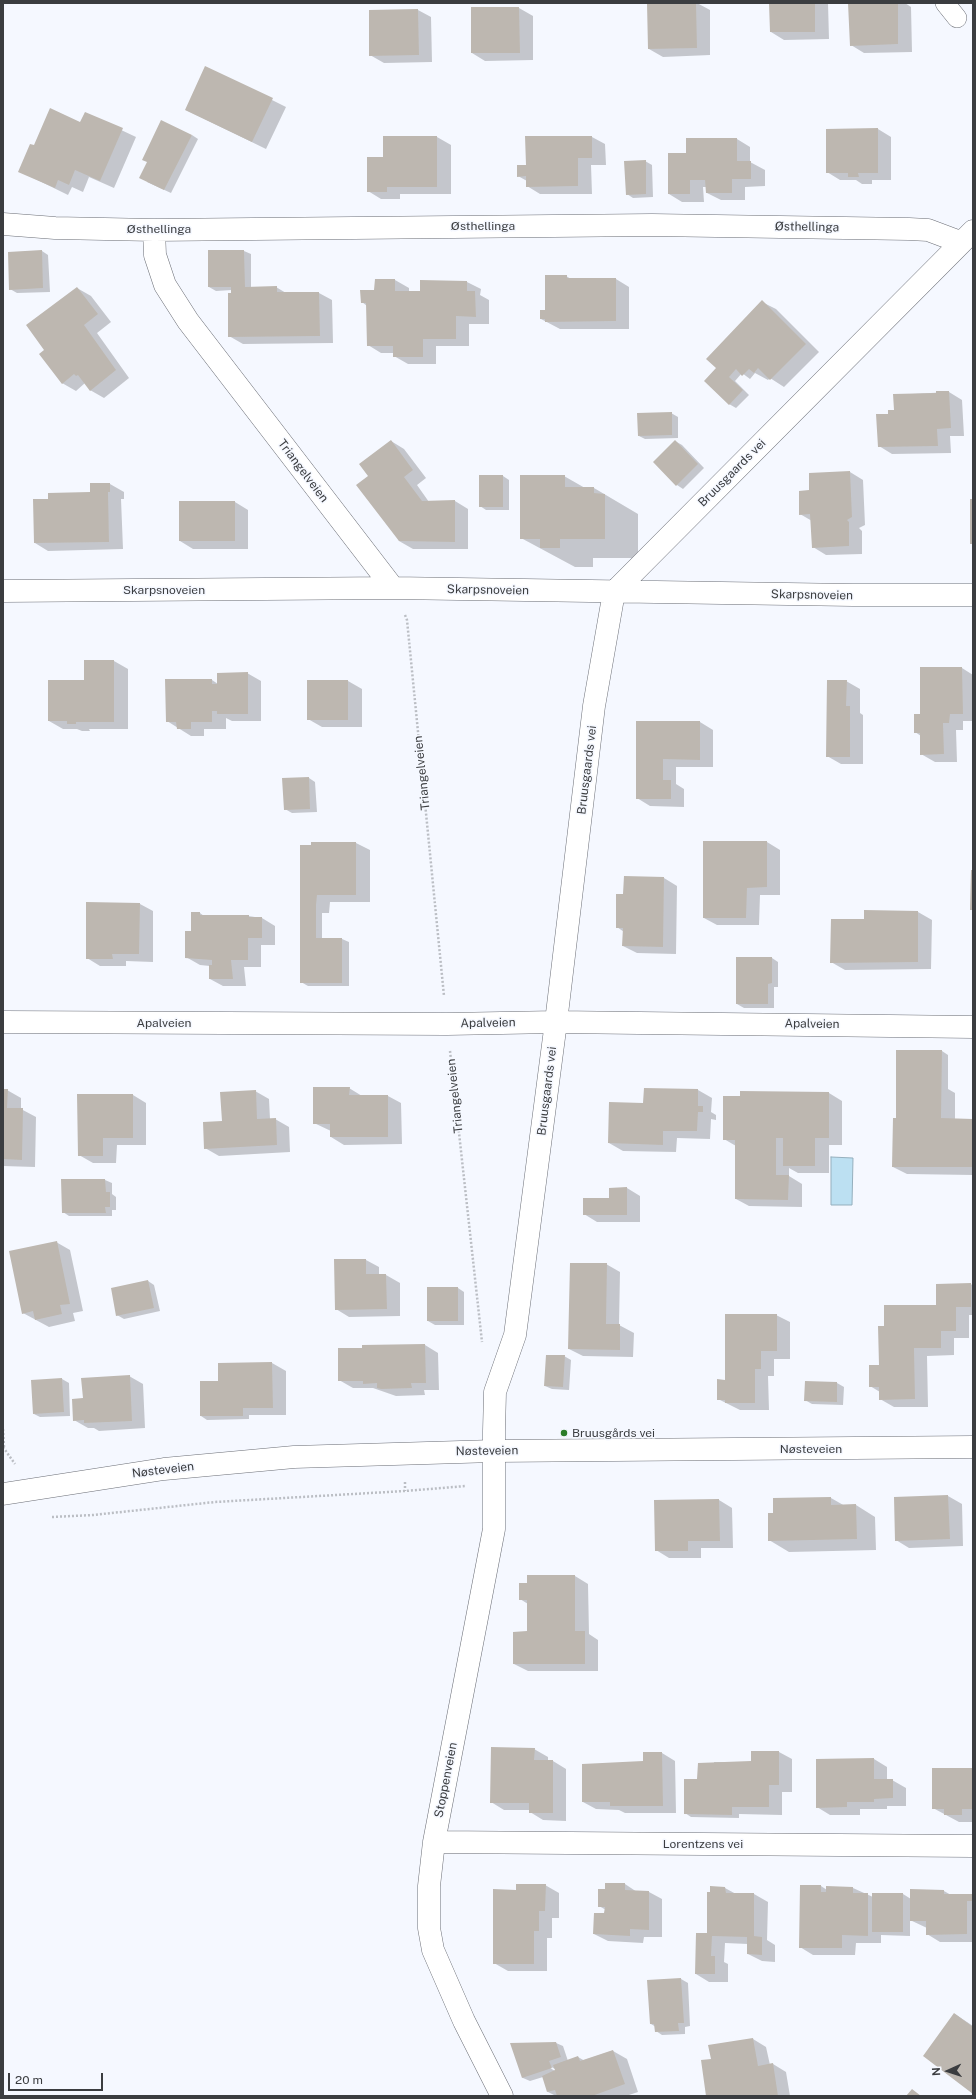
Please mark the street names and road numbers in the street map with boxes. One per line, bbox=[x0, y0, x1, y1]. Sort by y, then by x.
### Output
street label: Østhellinga bbox=[451, 219, 515, 233]
street label: Østhellinga bbox=[775, 219, 839, 235]
street label: Østhellinga bbox=[127, 222, 191, 236]
street label: Bruusgaards vei bbox=[695, 436, 769, 510]
street label: Triangelveien bbox=[275, 437, 331, 505]
street label: Skarpsnoveien bbox=[447, 582, 529, 598]
street label: Skarpsnoveien bbox=[123, 583, 205, 597]
street label: Skarpsnoveien bbox=[771, 587, 853, 603]
street label: Bruusgaards vei bbox=[574, 725, 600, 815]
street label: Triangelveien bbox=[411, 735, 433, 811]
street label: Apalveien bbox=[460, 1015, 516, 1031]
street label: Apalveien bbox=[136, 1016, 192, 1030]
street label: Apalveien bbox=[784, 1016, 840, 1032]
street label: Bruusgaards vei bbox=[534, 1046, 560, 1136]
street label: Triangelveien bbox=[444, 1058, 466, 1134]
street label: Nøsteveien bbox=[780, 1442, 842, 1456]
street label: Nøsteveien bbox=[456, 1443, 518, 1459]
street label: Nøsteveien bbox=[131, 1459, 195, 1481]
street label: Stoppenveien bbox=[432, 1741, 460, 1819]
street label: Lorentzens vei bbox=[663, 1837, 743, 1851]

